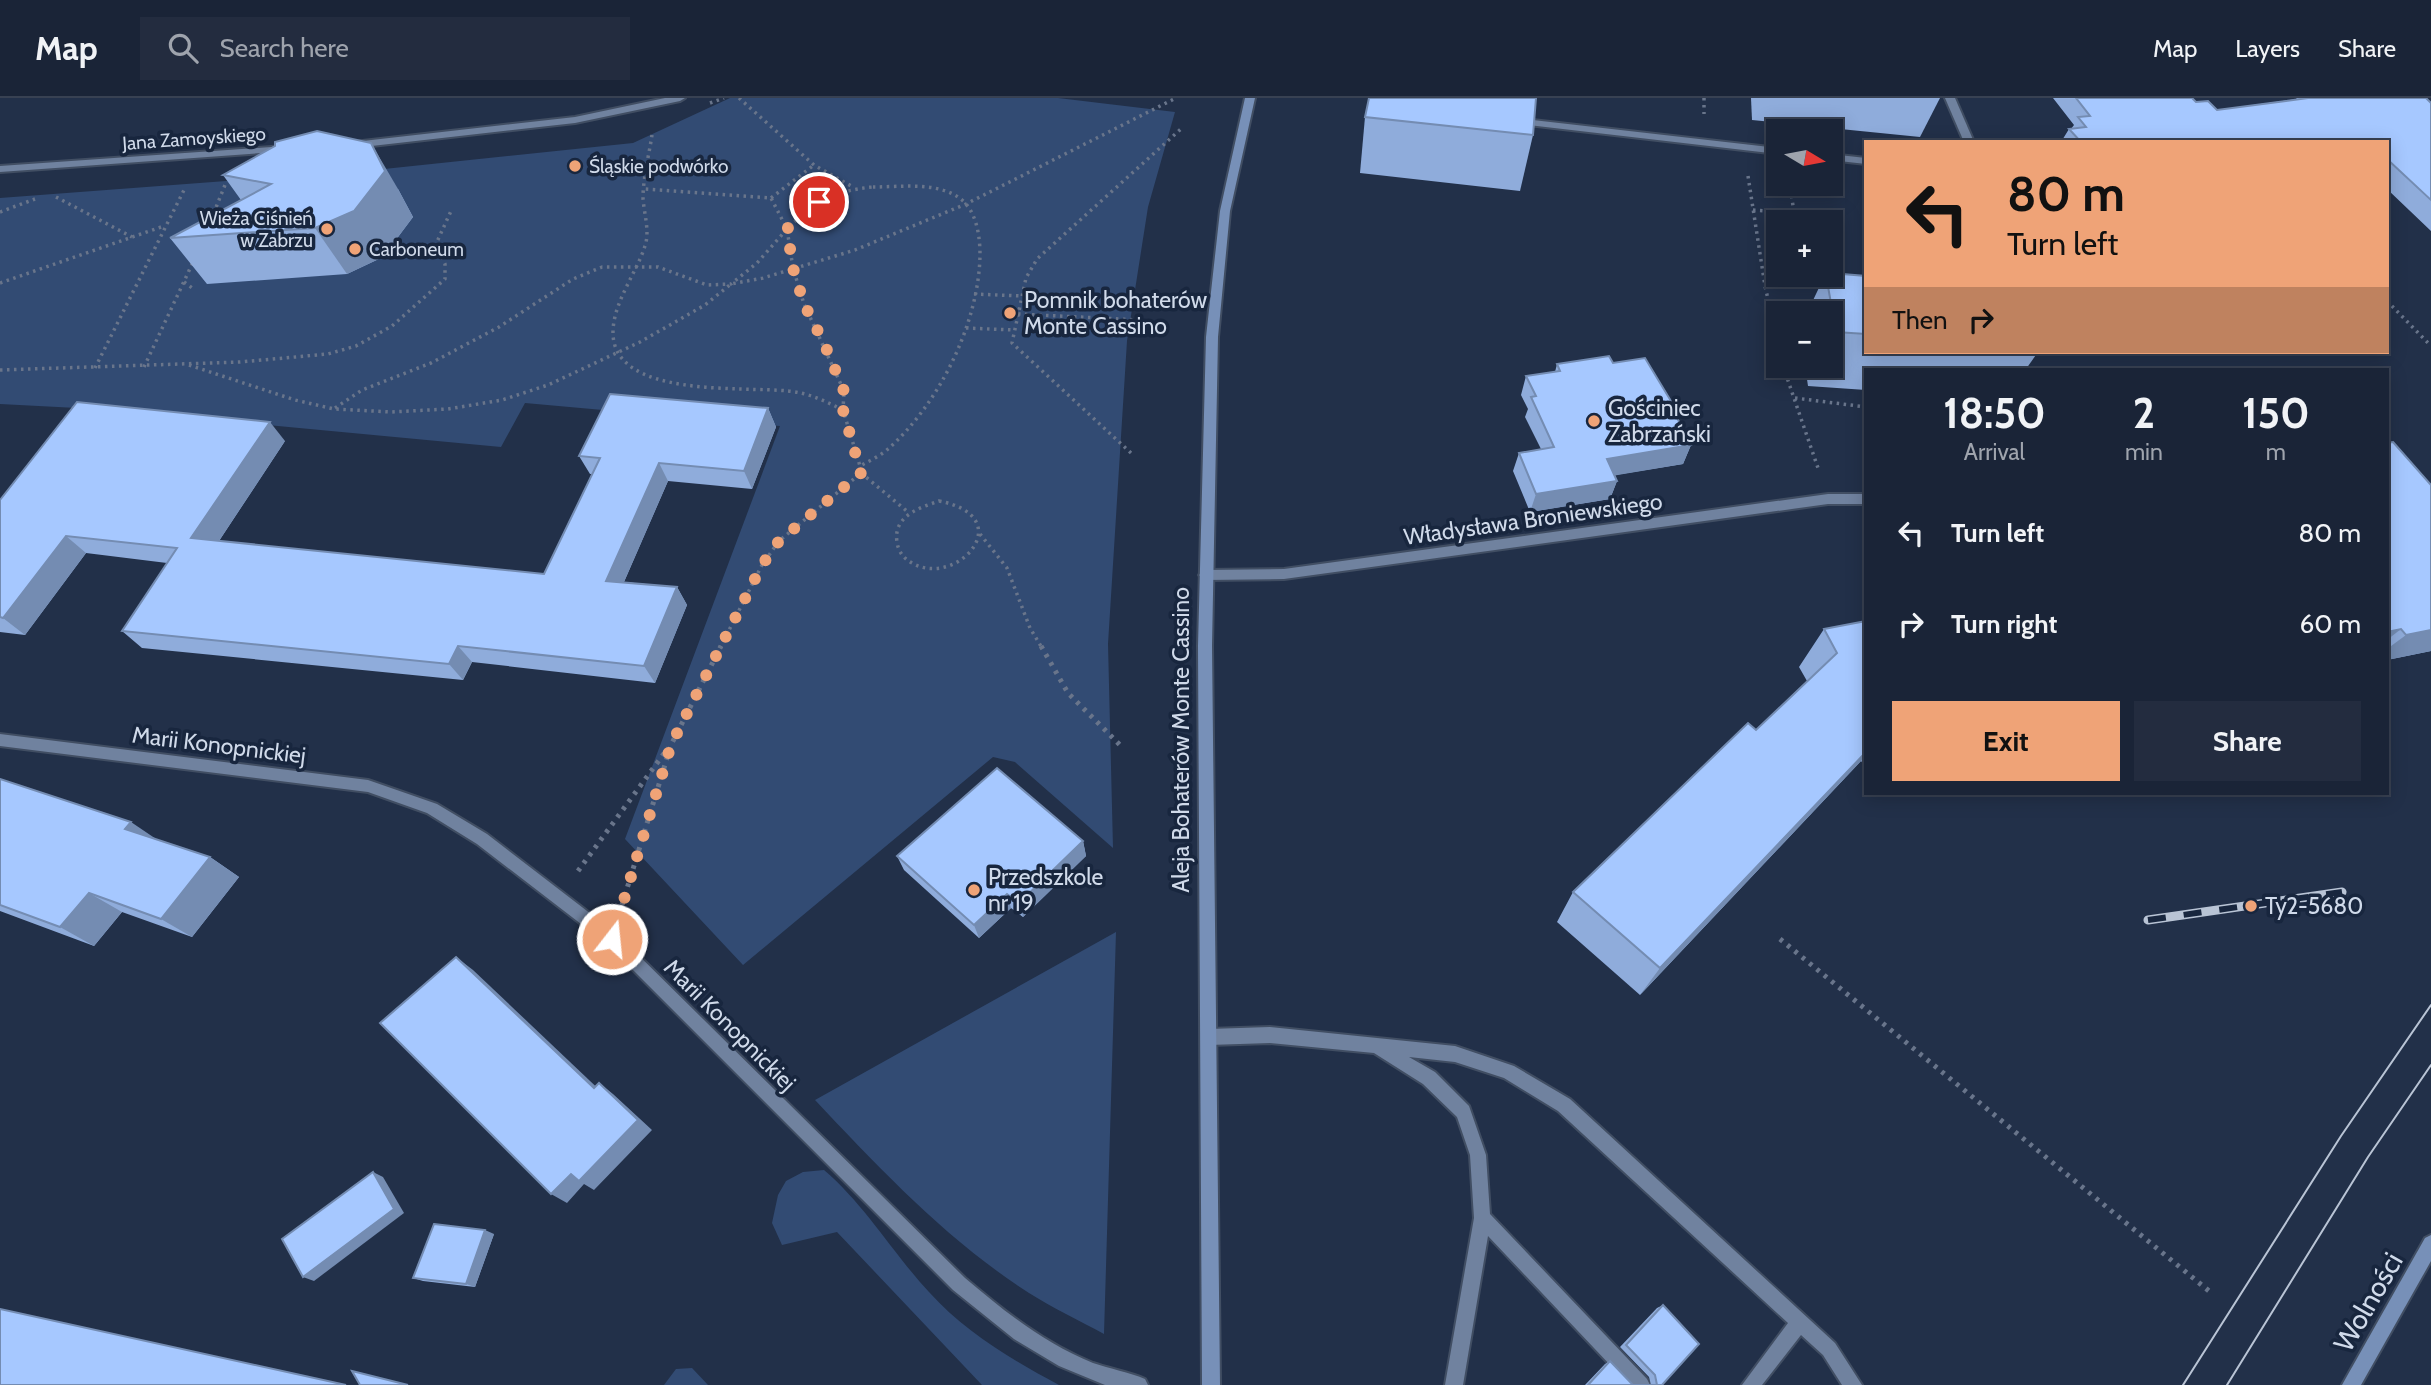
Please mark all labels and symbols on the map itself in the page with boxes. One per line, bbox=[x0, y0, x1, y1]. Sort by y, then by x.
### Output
north arrow bbox=[1766, 119, 1843, 196]
street label: Jana Zamoyskiego bbox=[121, 122, 266, 155]
place label: Śląskie podwórko bbox=[589, 154, 728, 178]
marker: Śląskie podwórko bbox=[567, 158, 583, 174]
pin bbox=[789, 172, 849, 232]
place label: Wieża Ciśnień w Zabrzu bbox=[200, 207, 313, 252]
marker: Wieża Ciśnień w Zabrzu bbox=[319, 221, 335, 237]
place label: Carboneum bbox=[369, 238, 464, 261]
marker: Carboneum bbox=[347, 241, 363, 257]
place label: Pomnik bohaterów Monte Cassino bbox=[1024, 286, 1208, 340]
marker: Pomnik bohaterów Monte Cassino bbox=[1002, 305, 1018, 321]
place label: Gościniec Zabrzański bbox=[1608, 394, 1711, 448]
marker: Gościniec Zabrzański bbox=[1586, 413, 1602, 429]
street label: Władysława Broniewskiego bbox=[1402, 487, 1664, 551]
street label: Aleja Bohaterów Monte Cassino bbox=[1167, 587, 1195, 893]
street label: Marii Konopnickiej bbox=[130, 720, 308, 770]
place label: Przedszkole nr 19 bbox=[988, 863, 1103, 917]
marker: Przedszkole nr 19 bbox=[966, 882, 982, 898]
place label: Ty2-5680 bbox=[2265, 892, 2363, 920]
marker: Ty2-5680 bbox=[2243, 898, 2259, 914]
position arrow bbox=[575, 902, 649, 976]
street label: Marii Konopnickiej bbox=[658, 953, 802, 1097]
street label: Wolności bbox=[2326, 1246, 2410, 1358]

